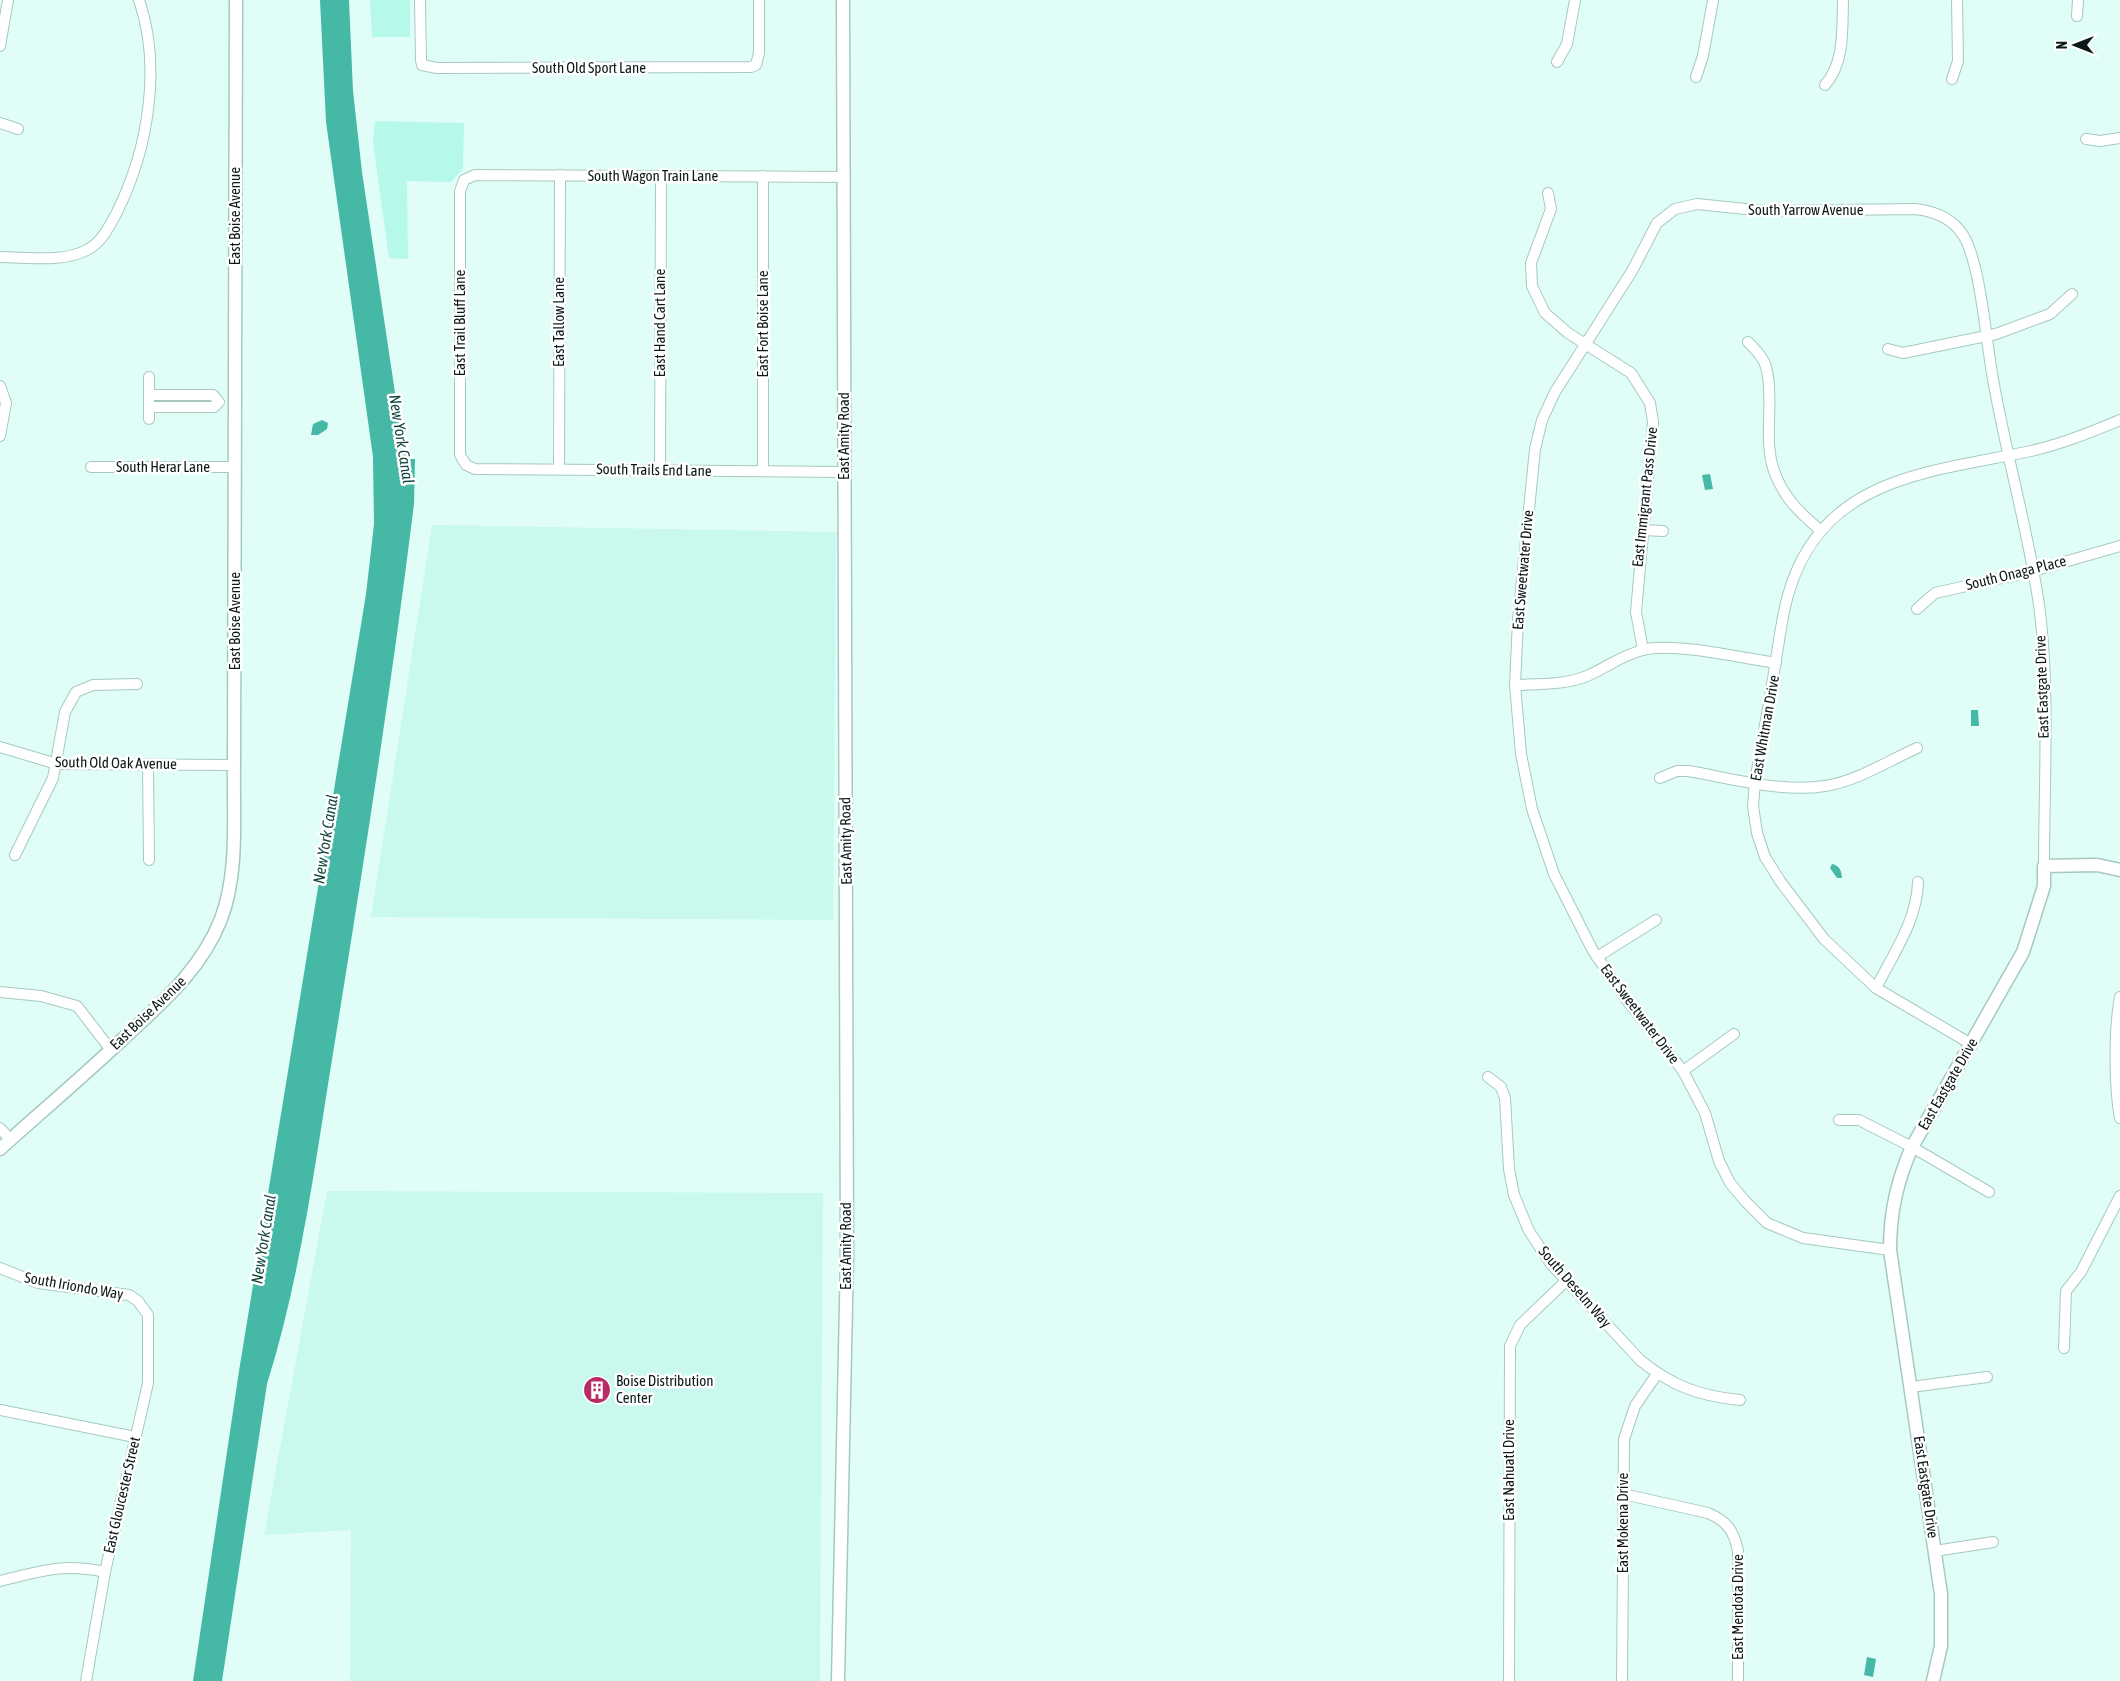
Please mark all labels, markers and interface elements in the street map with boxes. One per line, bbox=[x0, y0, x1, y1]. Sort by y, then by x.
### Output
north arrow bbox=[2050, 20, 2100, 70]
text: N bbox=[2054, 41, 2070, 49]
street label: South Old Sport Lane bbox=[532, 59, 646, 76]
street label: East Boise Avenue bbox=[226, 167, 243, 265]
street label: South Wagon Train Lane bbox=[588, 167, 718, 184]
street label: South Yarrow Avenue bbox=[1748, 201, 1864, 218]
street label: East Trail Bluff Lane bbox=[451, 269, 468, 376]
street label: East Hand Cart Lane bbox=[651, 269, 668, 377]
street label: East Fort Boise Lane bbox=[754, 270, 771, 378]
street label: East Tallow Lane bbox=[550, 277, 567, 367]
street label: East Amity Road bbox=[835, 392, 852, 480]
water label: New York Canal bbox=[386, 393, 418, 485]
street label: East Immigrant Pass Drive bbox=[1629, 426, 1660, 568]
street label: South Herar Lane bbox=[116, 458, 210, 475]
street label: South Trails End Lane bbox=[596, 460, 712, 479]
street label: East Sweetwater Drive bbox=[1509, 509, 1536, 631]
street label: South Onaga Place bbox=[1964, 552, 2068, 593]
street label: East Boise Avenue bbox=[226, 572, 243, 670]
street label: East Eastgate Drive bbox=[2031, 635, 2052, 739]
street label: East Whitman Drive bbox=[1747, 673, 1782, 782]
street label: South Old Oak Avenue bbox=[55, 753, 177, 772]
water label: New York Canal bbox=[309, 793, 341, 885]
street label: East Amity Road bbox=[836, 797, 855, 885]
street label: East Sweetwater Drive bbox=[1597, 961, 1683, 1067]
street label: East Boise Avenue bbox=[106, 972, 189, 1053]
street label: East Eastgate Drive bbox=[1914, 1035, 1981, 1133]
water label: New York Canal bbox=[247, 1193, 279, 1285]
street label: East Amity Road bbox=[837, 1202, 854, 1290]
street label: South Deselm Way bbox=[1536, 1243, 1615, 1331]
street label: South Iriondo Way bbox=[23, 1268, 125, 1303]
place label: Boise Distribution Center bbox=[616, 1372, 714, 1406]
building icon: Boise Distribution Center bbox=[582, 1375, 612, 1405]
street label: East Nahuatl Drive bbox=[1500, 1419, 1517, 1521]
street label: East Gloucester Street bbox=[100, 1435, 143, 1555]
street label: East Eastgate Drive bbox=[1911, 1435, 1942, 1539]
street label: East Mokena Drive bbox=[1614, 1472, 1631, 1573]
street label: East Mendota Drive bbox=[1729, 1554, 1746, 1660]

